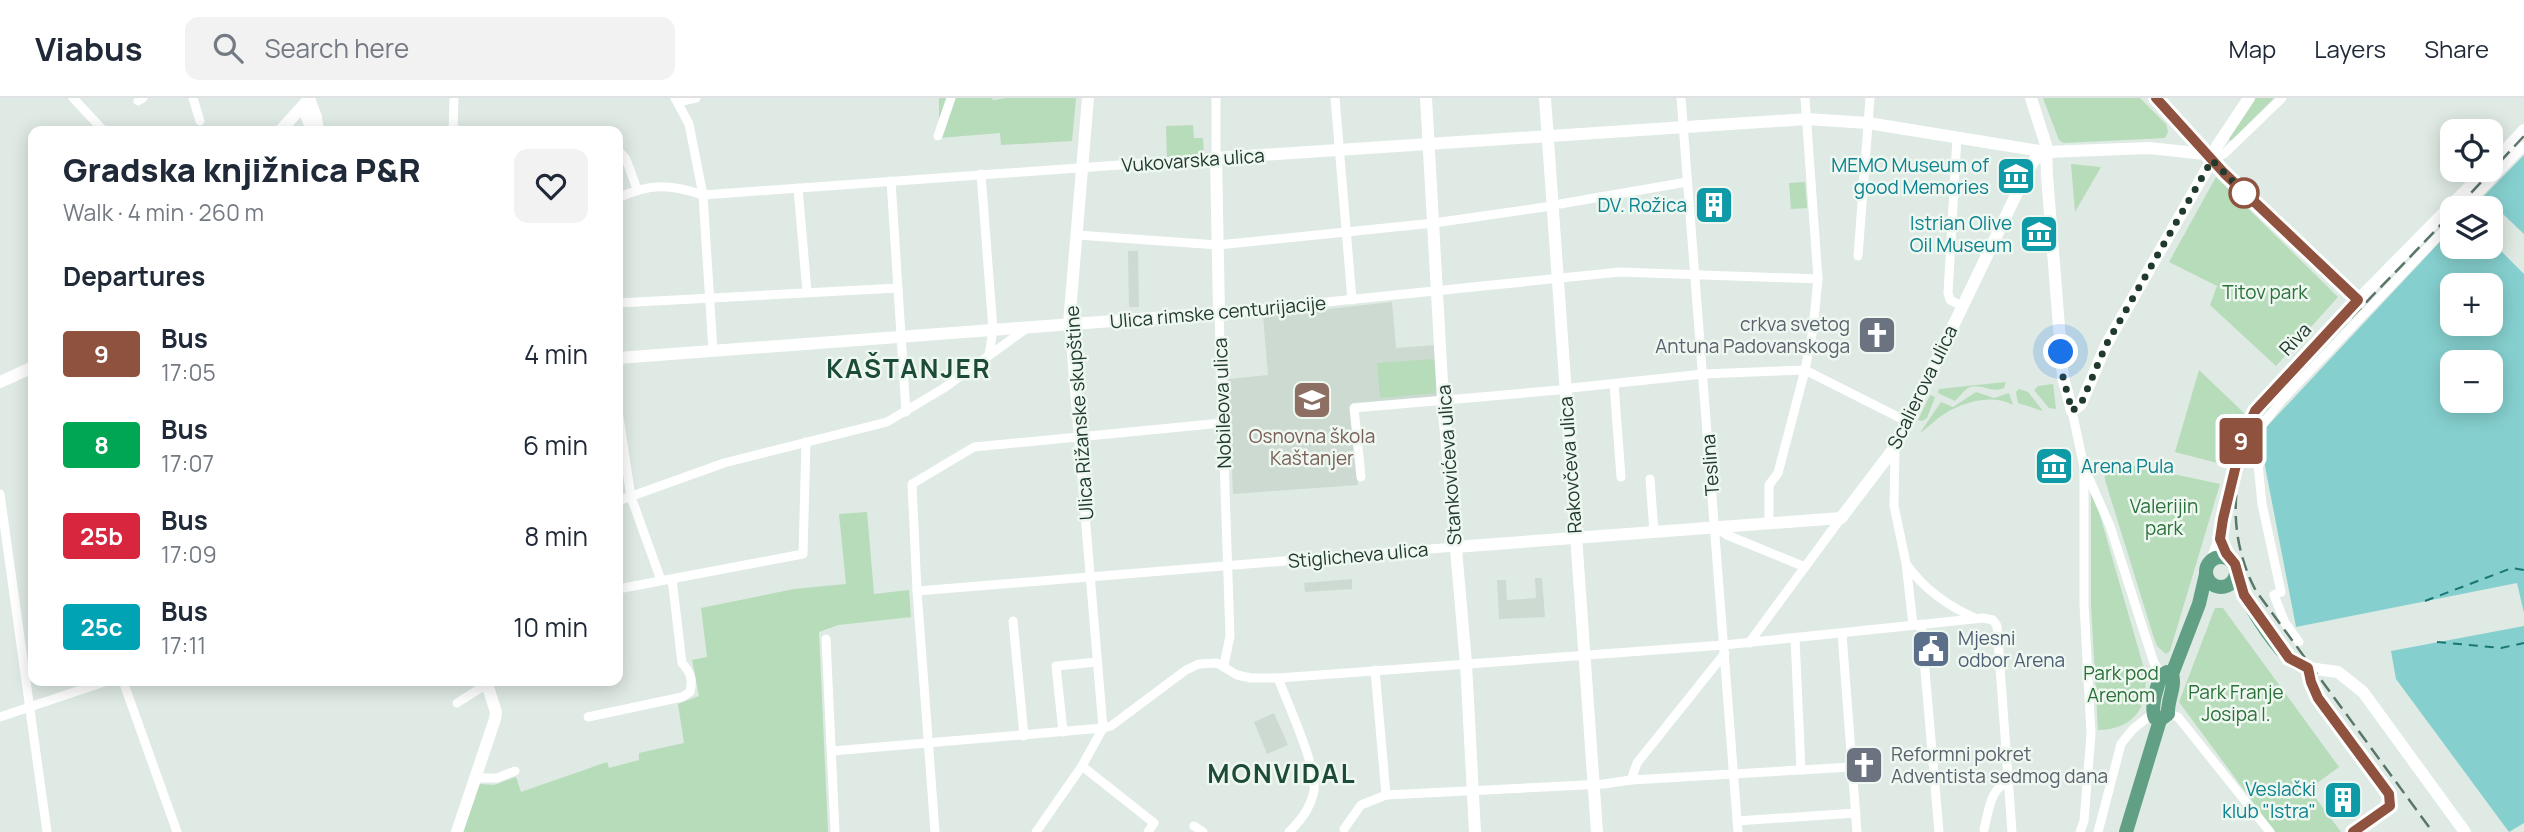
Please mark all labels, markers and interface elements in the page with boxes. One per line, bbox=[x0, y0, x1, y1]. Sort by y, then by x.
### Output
search box bbox=[185, 17, 675, 80]
text: Viabus bbox=[35, 26, 143, 71]
icon: search bbox=[209, 29, 247, 67]
text: Search here bbox=[265, 30, 409, 66]
text: Map bbox=[2229, 32, 2276, 65]
text: Layers bbox=[2314, 32, 2386, 65]
text: Share bbox=[2424, 32, 2489, 65]
map controls bbox=[2440, 119, 2503, 413]
button: locate bbox=[2440, 119, 2503, 182]
street label: Vukovarska ulica bbox=[1121, 142, 1265, 178]
text: Gradska knjižnica P&R bbox=[63, 147, 421, 192]
button: heart bbox=[514, 149, 588, 223]
place label: MEMO Museum of good Memories bbox=[1831, 152, 1989, 200]
museum icon: MEMO Museum of good Memories bbox=[1995, 155, 2037, 197]
unlabelled marker bbox=[2229, 178, 2259, 208]
building icon: DV. Rožica bbox=[1693, 184, 1735, 226]
place label: DV. Rožica bbox=[1598, 192, 1687, 218]
text: Walk · 4 min · 260 m bbox=[63, 196, 264, 228]
button: layers bbox=[2440, 196, 2503, 259]
place label: Istrian Olive Oil Museum bbox=[1910, 210, 2012, 258]
museum icon: Istrian Olive Oil Museum bbox=[2018, 213, 2060, 255]
text: Departures bbox=[63, 258, 205, 294]
button: + bbox=[2440, 273, 2503, 336]
park label: Titov park bbox=[2222, 279, 2308, 305]
street label: Ulica rimske centurijacije bbox=[1109, 290, 1327, 334]
street label: Ulica Rižanske skupštine bbox=[1059, 305, 1099, 521]
place label: crkva svetog Antuna Padovanskoga bbox=[1655, 311, 1850, 359]
church icon: crkva svetog Antuna Padovanskoga bbox=[1856, 314, 1898, 356]
street label: Riva bbox=[2273, 317, 2317, 361]
text: Bus bbox=[161, 320, 208, 356]
street label: Scalierova ulica bbox=[1881, 321, 1963, 453]
your location bbox=[2043, 334, 2078, 369]
text: 4 min bbox=[524, 336, 588, 372]
text: 9 bbox=[94, 337, 109, 370]
street label: Nobileova ulica bbox=[1207, 337, 1237, 469]
district label: KAŠTANJER bbox=[826, 350, 992, 386]
button: − bbox=[2440, 350, 2503, 413]
text: 17:05 bbox=[161, 356, 216, 388]
school or university icon: Osnovna škola Kaštanjer bbox=[1291, 379, 1333, 421]
street label: Stankovićeva ulica bbox=[1430, 384, 1468, 546]
street label: Rakovčeva ulica bbox=[1552, 396, 1588, 534]
text: Bus bbox=[161, 411, 208, 447]
line badge: 9 bbox=[2218, 418, 2264, 464]
place label: Osnovna škola Kaštanjer bbox=[1249, 423, 1375, 471]
text: 9 bbox=[2234, 424, 2248, 457]
text: 6 min bbox=[523, 427, 588, 463]
text: 8 bbox=[94, 428, 109, 461]
street label: Teslina bbox=[1695, 433, 1725, 497]
museum icon: Arena Pula bbox=[2033, 445, 2075, 487]
text: 17:07 bbox=[161, 447, 214, 479]
place label: Arena Pula bbox=[2081, 453, 2174, 479]
park label: Valerijin park bbox=[2130, 493, 2198, 541]
text: Bus bbox=[161, 502, 208, 538]
text: 8 min bbox=[524, 518, 588, 554]
text: 25b bbox=[80, 519, 123, 552]
street label: Stiglicheva ulica bbox=[1287, 536, 1429, 574]
text: 17:09 bbox=[161, 538, 217, 570]
text: Bus bbox=[161, 593, 208, 629]
text: 10 min bbox=[513, 609, 588, 645]
text: 25c bbox=[80, 610, 123, 643]
place label: Mjesni odbor Arena bbox=[1958, 625, 2065, 673]
public building icon: Mjesni odbor Arena bbox=[1910, 628, 1952, 670]
text: 17:11 bbox=[161, 629, 206, 661]
park label: Park pod Arenom bbox=[2083, 660, 2159, 708]
park label: Park Franje Josipa I. bbox=[2188, 679, 2284, 727]
place label: Reformni pokret Adventista sedmog dana bbox=[1891, 741, 2108, 789]
church icon: Reformni pokret Adventista sedmog dana bbox=[1843, 744, 1885, 786]
district label: MONVIDAL bbox=[1207, 755, 1357, 791]
place label: Veslački klub "Istra" bbox=[2222, 776, 2316, 824]
building icon: Veslački klub "Istra" bbox=[2322, 779, 2364, 821]

